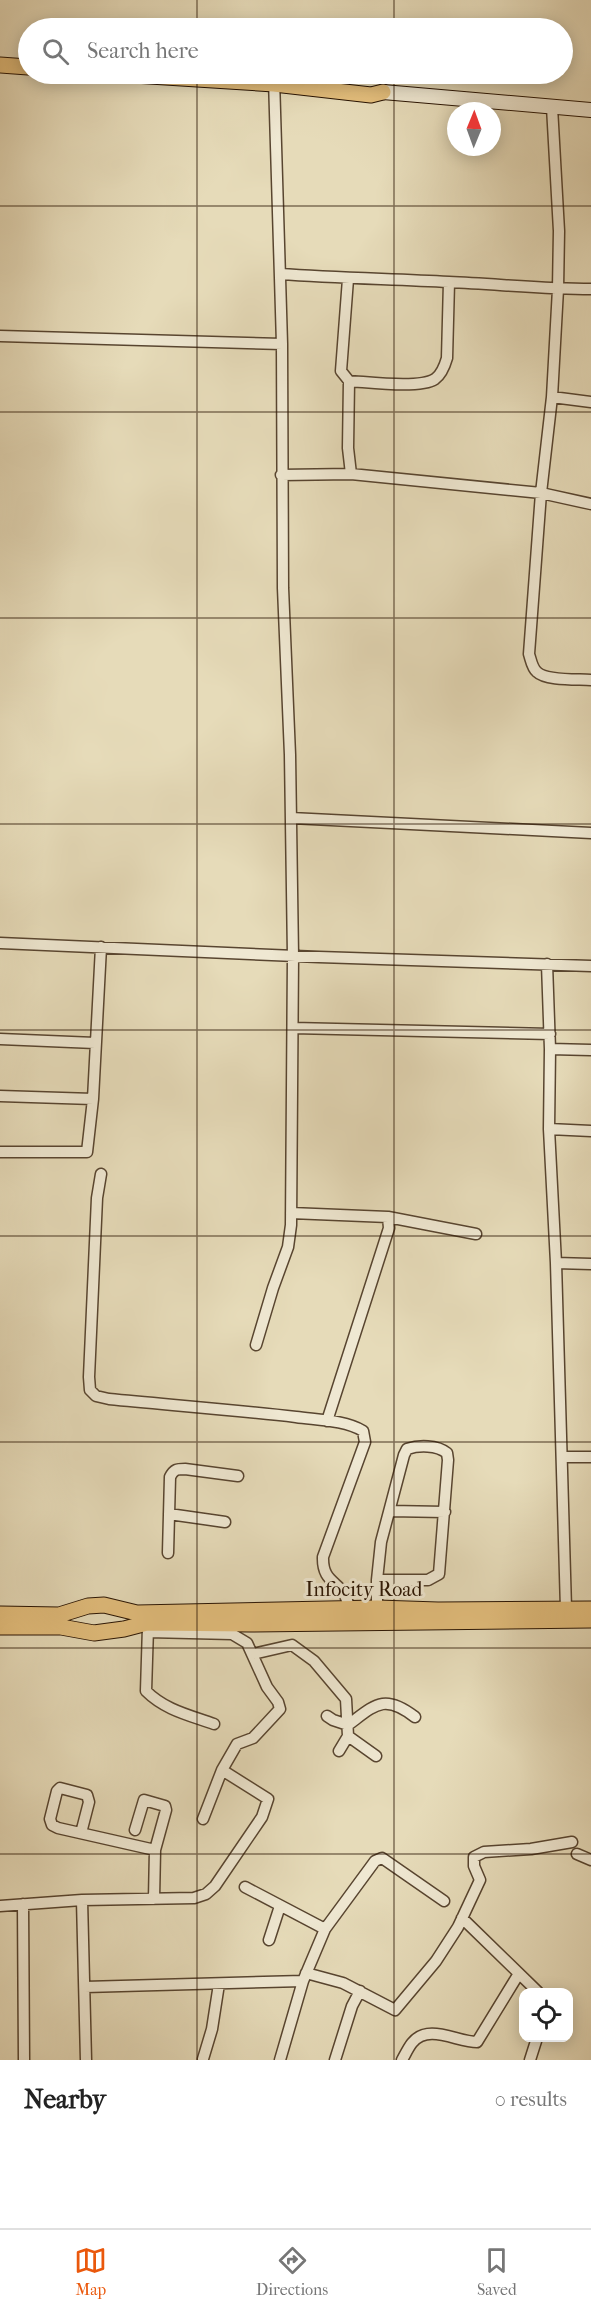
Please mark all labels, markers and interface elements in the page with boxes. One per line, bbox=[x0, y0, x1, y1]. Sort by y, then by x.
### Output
search box bbox=[18, 18, 573, 84]
icon: search bbox=[39, 35, 72, 68]
text: Search here bbox=[87, 38, 199, 64]
north arrow bbox=[447, 102, 501, 156]
street label: Infocity Road bbox=[306, 1578, 424, 1601]
map controls bbox=[519, 1988, 573, 2042]
button: locate bbox=[519, 1988, 573, 2042]
text: Nearby bbox=[24, 2084, 106, 2115]
text: 0 results bbox=[495, 2088, 567, 2111]
tab: Map bbox=[74, 2244, 107, 2299]
tab: Directions bbox=[256, 2244, 328, 2299]
tab: Saved bbox=[477, 2244, 517, 2299]

